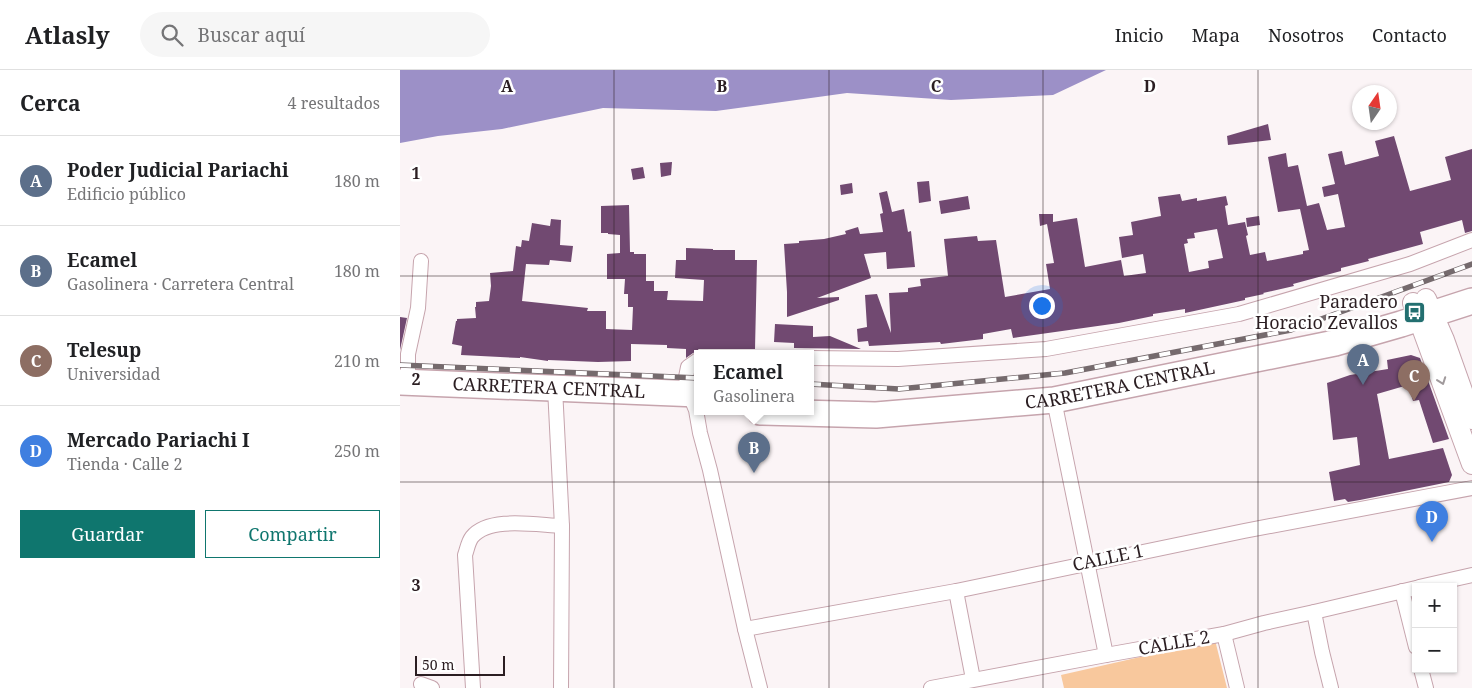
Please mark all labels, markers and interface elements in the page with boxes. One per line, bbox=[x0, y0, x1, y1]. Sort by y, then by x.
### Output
search box bbox=[140, 12, 490, 57]
text: Atlasly bbox=[25, 18, 110, 51]
icon: search bbox=[158, 21, 186, 49]
text: Buscar aquí bbox=[198, 22, 305, 48]
text: Inicio bbox=[1115, 23, 1164, 47]
text: Mapa bbox=[1192, 23, 1240, 47]
text: Nosotros bbox=[1268, 23, 1344, 47]
text: Contacto bbox=[1372, 23, 1447, 47]
text: A bbox=[501, 75, 514, 97]
text: B bbox=[717, 75, 728, 97]
text: C bbox=[931, 75, 942, 97]
text: D bbox=[1144, 75, 1156, 97]
north arrow bbox=[1352, 85, 1397, 130]
text: Cerca bbox=[20, 89, 81, 117]
text: 4 resultados bbox=[288, 92, 380, 114]
text: Poder Judicial Pariachi bbox=[67, 157, 289, 183]
text: 1 bbox=[411, 162, 421, 184]
text: A bbox=[30, 170, 42, 192]
text: 180 m bbox=[334, 170, 380, 192]
text: Edificio público bbox=[67, 183, 186, 205]
text: Ecamel bbox=[67, 247, 137, 273]
text: B bbox=[31, 260, 41, 282]
text: 180 m bbox=[334, 260, 380, 282]
text: Gasolinera · Carretera Central bbox=[67, 273, 294, 295]
place label: Paradero Horacio Zevallos bbox=[1255, 289, 1398, 334]
your location bbox=[1029, 293, 1055, 319]
bus stop icon: Paradero Horacio Zevallos bbox=[1402, 300, 1426, 324]
text: Telesup bbox=[67, 337, 141, 363]
pin: A bbox=[1347, 344, 1379, 385]
text: C bbox=[31, 350, 41, 372]
text: 210 m bbox=[334, 350, 380, 372]
popup bbox=[694, 350, 814, 415]
street label: CARRETERA CENTRAL bbox=[1024, 355, 1217, 413]
text: Ecamel bbox=[713, 359, 783, 385]
pin: C bbox=[1398, 360, 1430, 401]
text: Universidad bbox=[67, 363, 160, 385]
text: 2 bbox=[411, 368, 421, 390]
street label: CARRETERA CENTRAL bbox=[452, 371, 646, 403]
one-way arrow bbox=[1436, 376, 1446, 384]
text: Gasolinera bbox=[713, 385, 795, 407]
text: Mercado Pariachi I bbox=[67, 427, 250, 453]
pin: B bbox=[738, 432, 770, 473]
text: D bbox=[30, 440, 42, 462]
text: 250 m bbox=[334, 440, 380, 462]
text: Tienda · Calle 2 bbox=[67, 453, 182, 475]
pin: D bbox=[1416, 501, 1448, 542]
button: Guardar bbox=[20, 510, 195, 558]
button: Compartir bbox=[205, 510, 380, 558]
street label: CALLE 1 bbox=[1070, 538, 1146, 576]
text: 3 bbox=[411, 574, 421, 596]
map controls bbox=[1412, 583, 1457, 673]
button: + bbox=[1412, 583, 1457, 628]
street label: CALLE 2 bbox=[1136, 624, 1211, 660]
button: − bbox=[1412, 628, 1457, 673]
scale bar bbox=[415, 653, 505, 676]
text: 50 m bbox=[422, 655, 455, 674]

